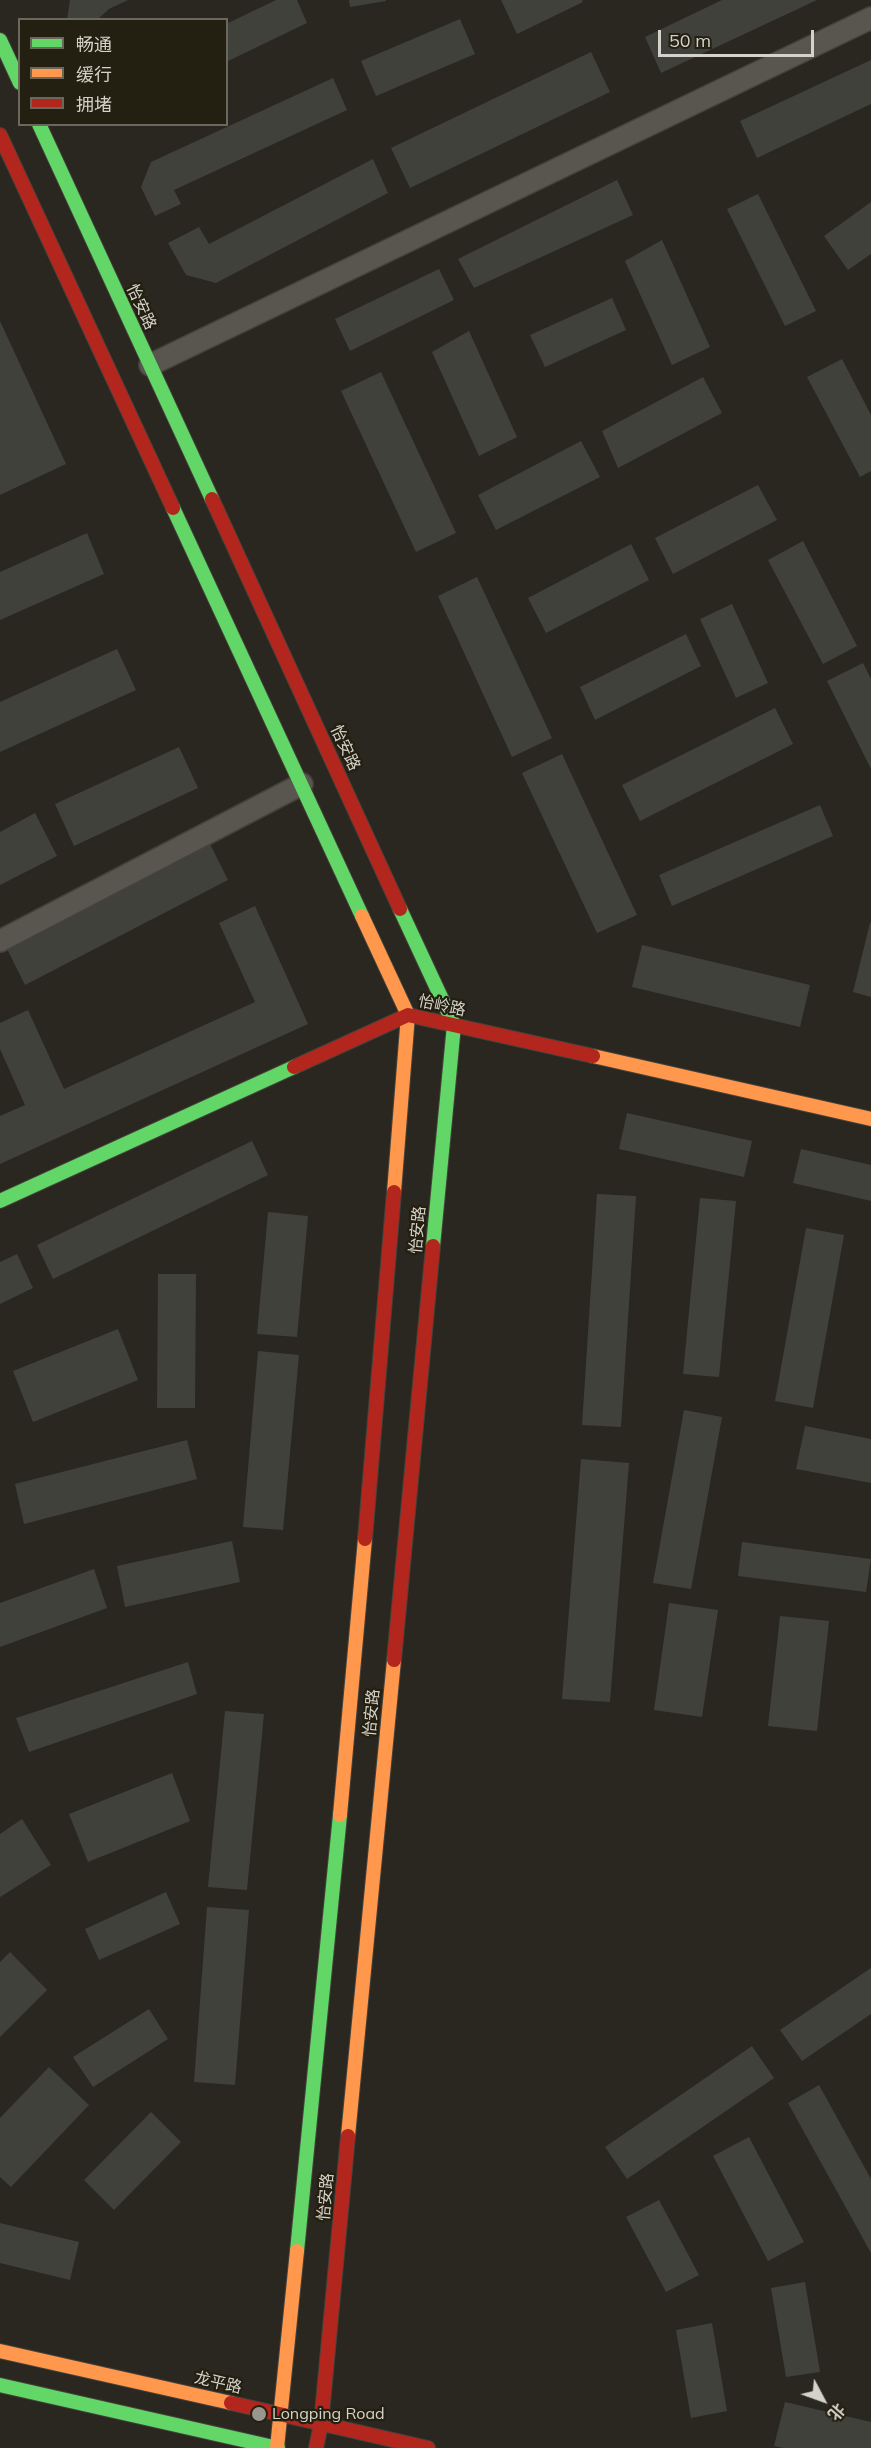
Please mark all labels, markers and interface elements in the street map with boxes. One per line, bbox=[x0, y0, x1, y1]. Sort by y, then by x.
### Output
legend bbox=[18, 18, 228, 126]
scale bar bbox=[661, 18, 817, 56]
text: 50 m bbox=[669, 29, 711, 52]
text: 畅通 bbox=[76, 33, 112, 56]
text: 缓行 bbox=[76, 63, 112, 86]
text: 拥堵 bbox=[76, 93, 112, 116]
street label: 怡安路 bbox=[122, 281, 160, 333]
street label: 怡安路 bbox=[326, 722, 364, 774]
street label: 怡岭路 bbox=[417, 992, 467, 1020]
street label: 怡安路 bbox=[406, 1205, 430, 1255]
street label: 怡安路 bbox=[360, 1688, 384, 1738]
street label: 怡安路 bbox=[314, 2172, 338, 2222]
street label: 龙平路 bbox=[192, 2368, 244, 2398]
north arrow bbox=[793, 2370, 853, 2430]
text: 北 bbox=[824, 2399, 849, 2424]
place label: Longping Road bbox=[272, 2404, 385, 2424]
marker: Longping Road bbox=[250, 2405, 268, 2423]

